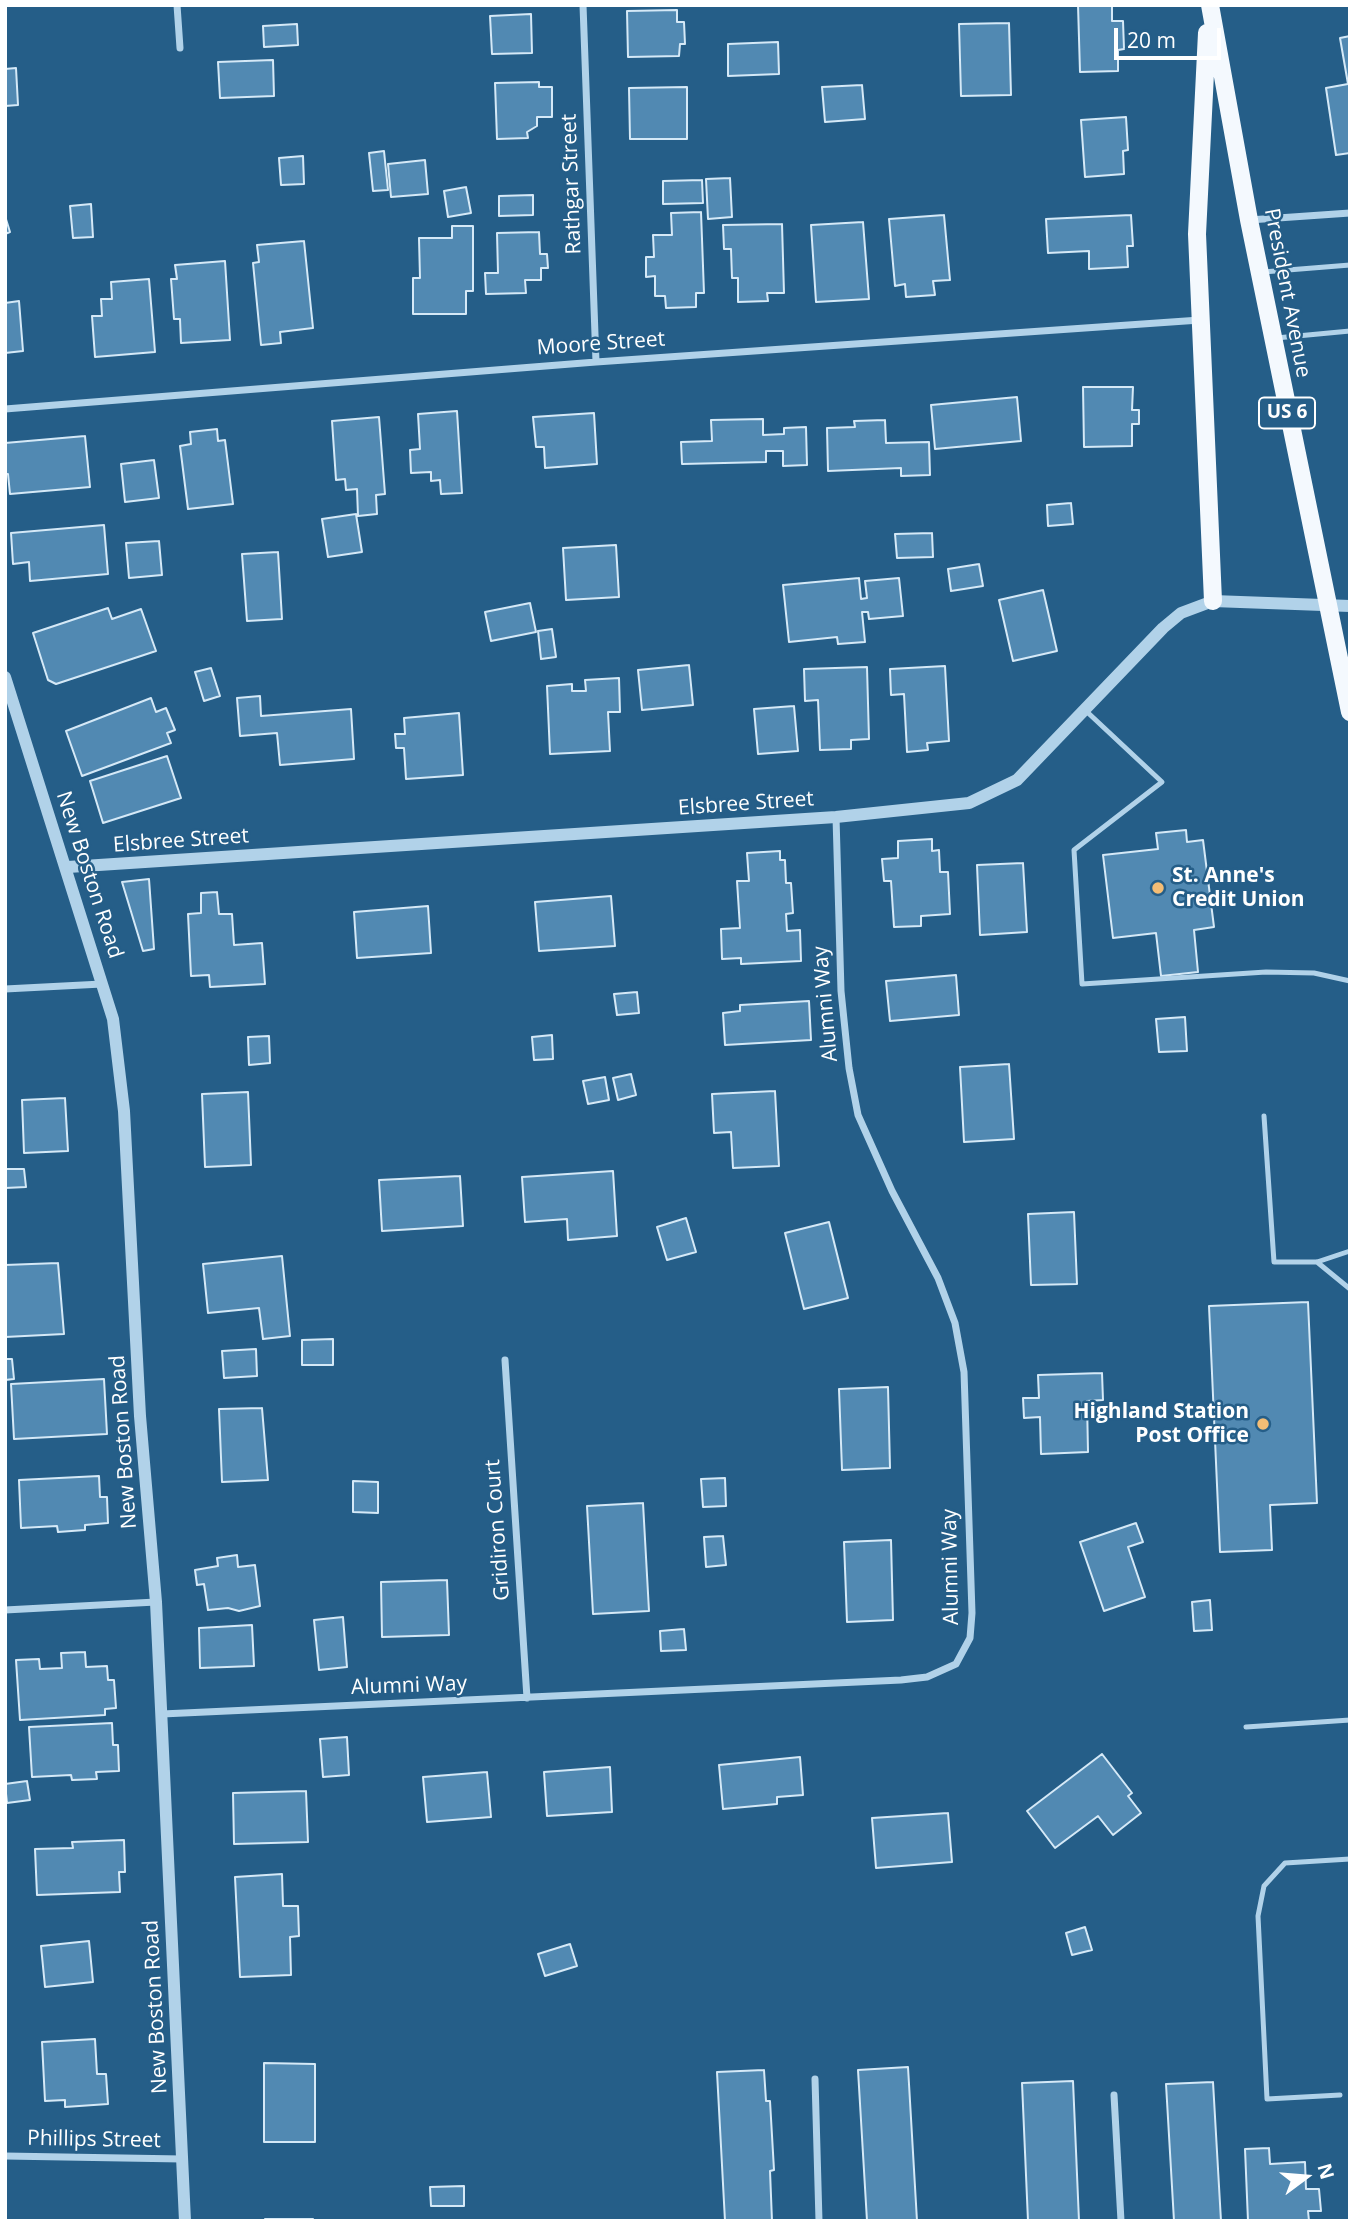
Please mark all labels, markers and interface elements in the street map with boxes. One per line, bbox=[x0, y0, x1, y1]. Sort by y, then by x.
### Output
scale bar bbox=[1117, 14, 1224, 58]
text: 20 m bbox=[1127, 26, 1176, 54]
street label: Rathgar Street bbox=[557, 113, 587, 255]
street label: President Avenue bbox=[1258, 206, 1316, 380]
street label: Moore Street bbox=[536, 327, 666, 361]
road number: US 6 bbox=[1259, 398, 1315, 428]
street label: Elsbree Street bbox=[677, 787, 815, 821]
street label: New Boston Road bbox=[50, 788, 128, 962]
street label: Elsbree Street bbox=[112, 824, 250, 858]
place label: St. Anne's Credit Union bbox=[1172, 863, 1304, 913]
marker: St. Anne's Credit Union bbox=[1150, 880, 1166, 896]
street label: Alumni Way bbox=[808, 945, 844, 1063]
street label: New Boston Road bbox=[105, 1354, 143, 1530]
place label: Highland Station Post Office bbox=[1074, 1399, 1249, 1449]
marker: Highland Station Post Office bbox=[1255, 1416, 1271, 1432]
street label: Gridiron Court bbox=[480, 1458, 516, 1602]
street label: Alumni Way bbox=[937, 1509, 965, 1625]
street label: Alumni Way bbox=[351, 1671, 467, 1701]
street label: New Boston Road bbox=[139, 1919, 173, 2095]
street label: Phillips Street bbox=[27, 2126, 161, 2154]
north arrow bbox=[1271, 2142, 1341, 2212]
text: N bbox=[1312, 2160, 1341, 2182]

